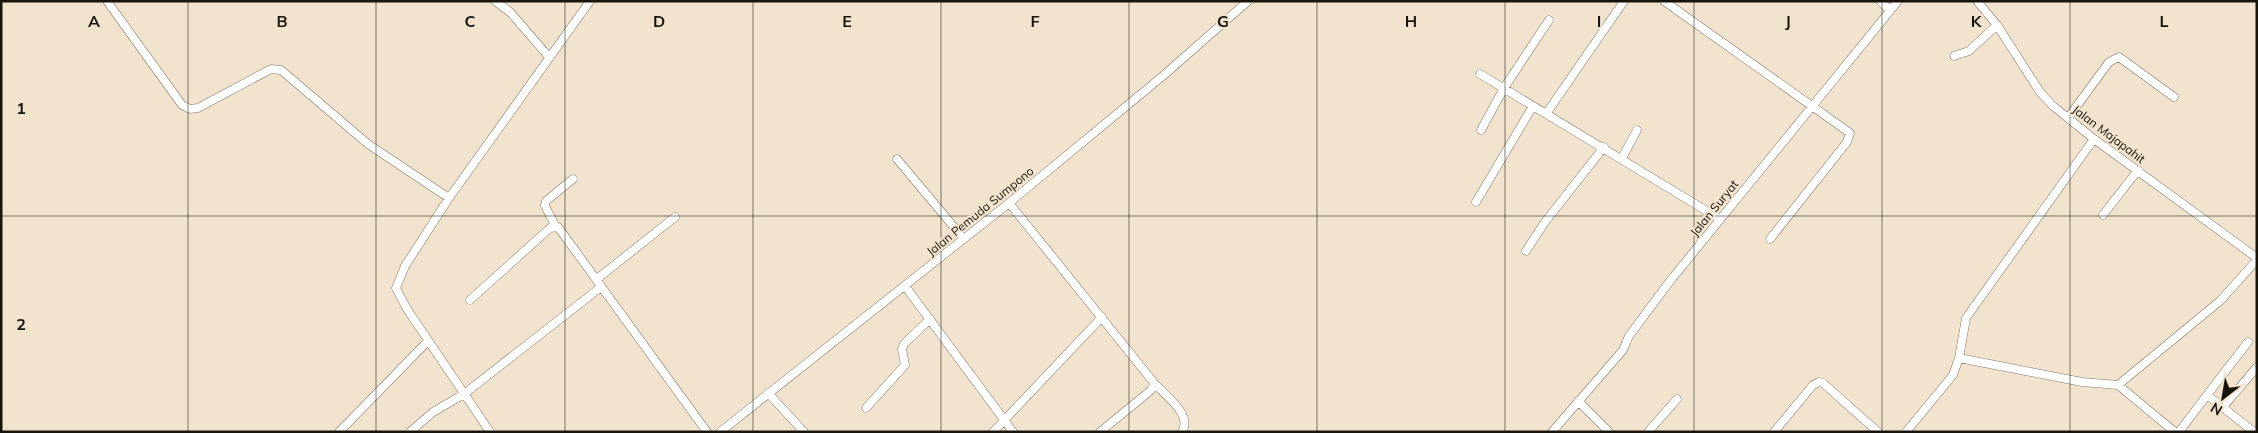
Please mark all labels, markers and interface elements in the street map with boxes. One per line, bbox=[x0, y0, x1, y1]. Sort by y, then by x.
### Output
text: A bbox=[88, 11, 100, 31]
text: B bbox=[276, 11, 288, 31]
text: C bbox=[465, 11, 476, 31]
text: D bbox=[653, 11, 665, 31]
text: E bbox=[842, 11, 852, 31]
text: F bbox=[1030, 11, 1040, 31]
text: G bbox=[1217, 11, 1229, 31]
text: H bbox=[1405, 11, 1417, 31]
text: I bbox=[1597, 11, 1601, 31]
text: J bbox=[1785, 11, 1791, 31]
text: K bbox=[1971, 11, 1983, 31]
text: L bbox=[2160, 11, 2169, 31]
text: 1 bbox=[16, 98, 26, 118]
street label: Jalan Majapahit bbox=[2070, 102, 2148, 166]
street label: Jalan Pemuda Sumpono bbox=[923, 163, 1037, 259]
street label: Jalan Suryat bbox=[1687, 177, 1741, 239]
text: 2 bbox=[16, 314, 26, 334]
north arrow bbox=[2198, 373, 2248, 423]
text: N bbox=[2207, 399, 2225, 420]

